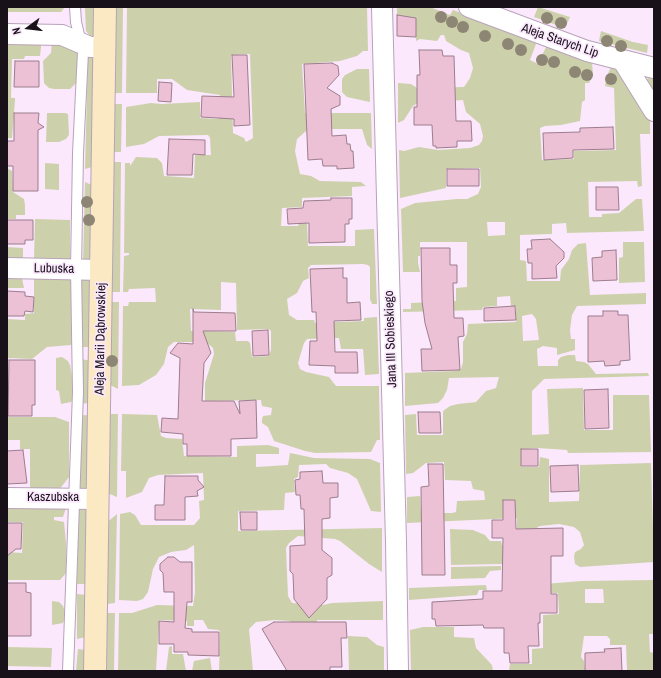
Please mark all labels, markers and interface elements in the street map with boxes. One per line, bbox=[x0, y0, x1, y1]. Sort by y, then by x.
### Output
north arrow bbox=[8, 8, 48, 48]
street label: Aleja Starych Lip bbox=[519, 21, 601, 61]
text: N bbox=[9, 26, 24, 36]
street label: Lubuska bbox=[34, 261, 74, 277]
street label: Aleja Marii Dąbrowskiej bbox=[92, 283, 110, 395]
street label: Jana III Sobieskiego bbox=[382, 290, 400, 388]
street label: Kaszubska bbox=[27, 490, 79, 506]

